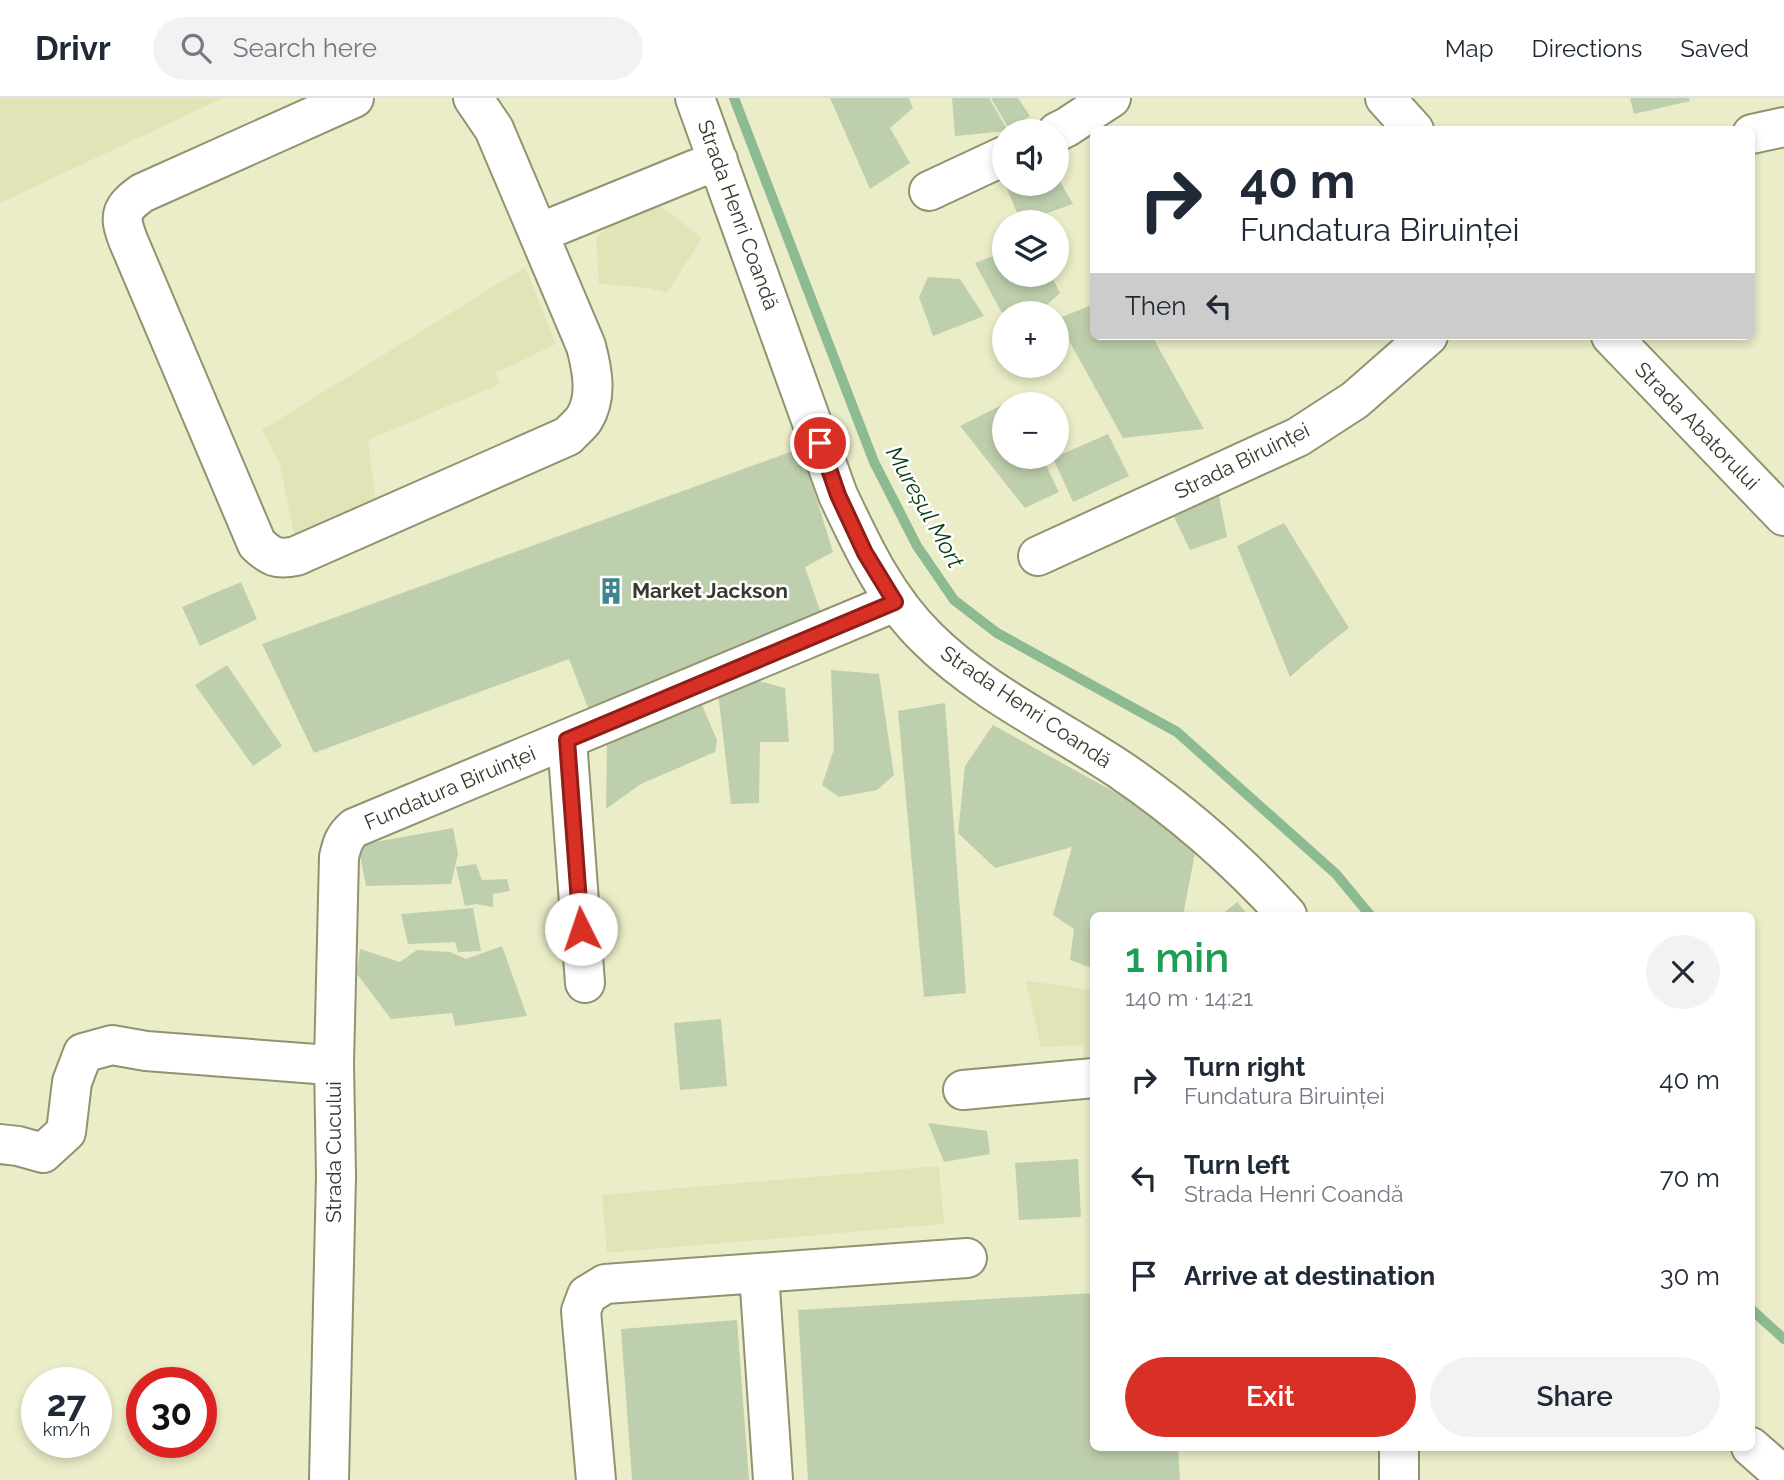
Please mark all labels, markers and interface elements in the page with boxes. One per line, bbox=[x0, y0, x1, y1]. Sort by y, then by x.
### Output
search box bbox=[153, 17, 643, 80]
text: Drivr bbox=[35, 29, 111, 68]
icon: search bbox=[177, 29, 215, 67]
text: Search here bbox=[233, 33, 377, 63]
text: Map bbox=[1445, 34, 1494, 63]
text: Directions bbox=[1532, 34, 1642, 63]
text: Saved bbox=[1680, 34, 1749, 63]
street label: Strada Henri Coandă bbox=[692, 116, 785, 313]
map controls bbox=[992, 119, 1069, 469]
button: sound bbox=[992, 119, 1069, 196]
text: 40 m bbox=[1240, 152, 1355, 209]
icon: right bbox=[1125, 154, 1216, 245]
button: layers bbox=[992, 210, 1069, 287]
text: Fundatura Biruinței bbox=[1240, 211, 1519, 248]
icon: left bbox=[1200, 287, 1238, 325]
text: Then bbox=[1125, 291, 1186, 321]
button: + bbox=[992, 301, 1069, 378]
street label: Strada Abatorului bbox=[1630, 357, 1765, 495]
button: − bbox=[992, 392, 1069, 469]
pin bbox=[790, 413, 850, 473]
street label: Strada Biruinței bbox=[1170, 417, 1313, 504]
icon: arrive bbox=[801, 424, 839, 462]
water label: Mureșul Mort bbox=[881, 441, 970, 573]
building icon: Market Jackson bbox=[596, 576, 626, 606]
place label: Market Jackson bbox=[632, 578, 788, 603]
street label: Strada Henri Coandă bbox=[936, 640, 1116, 773]
street label: Fundatura Biruinței bbox=[361, 740, 539, 835]
position arrow bbox=[544, 892, 618, 966]
text: 1 min bbox=[1125, 933, 1229, 982]
button: close bbox=[1646, 935, 1720, 1009]
text: 140 m · 14:21 bbox=[1125, 984, 1253, 1011]
text: Turn right bbox=[1184, 1052, 1305, 1082]
icon: right bbox=[1125, 1061, 1163, 1099]
text: 40 m bbox=[1659, 1065, 1720, 1095]
street label: Strada Cucului bbox=[321, 1081, 346, 1223]
text: Fundatura Biruinței bbox=[1184, 1082, 1385, 1109]
text: Turn left bbox=[1184, 1150, 1290, 1180]
icon: left bbox=[1125, 1159, 1163, 1197]
text: 70 m bbox=[1660, 1163, 1720, 1193]
text: Strada Henri Coandă bbox=[1184, 1180, 1404, 1207]
icon: arrive bbox=[1125, 1257, 1163, 1295]
text: Arrive at destination bbox=[1184, 1261, 1435, 1291]
text: 30 m bbox=[1660, 1261, 1720, 1291]
button: Exit bbox=[1125, 1357, 1416, 1437]
button: Share bbox=[1430, 1357, 1720, 1437]
speed limit sign: 30 bbox=[126, 1367, 217, 1458]
text: 27 bbox=[47, 1383, 86, 1424]
text: km/h bbox=[43, 1419, 90, 1440]

